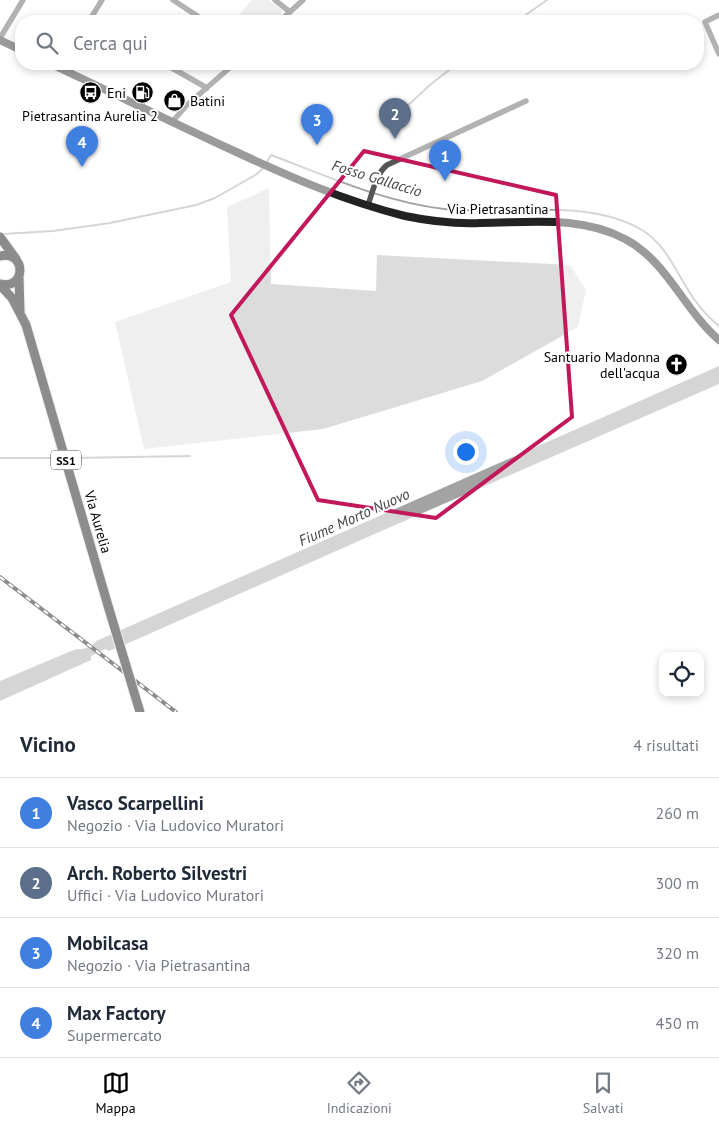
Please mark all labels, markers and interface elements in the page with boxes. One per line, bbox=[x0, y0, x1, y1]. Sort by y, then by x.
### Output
search box bbox=[15, 15, 704, 70]
icon: search bbox=[33, 29, 61, 57]
text: Cerca qui bbox=[73, 31, 148, 55]
bus stop icon: Pietrasantina Aurelia 2 bbox=[78, 81, 102, 105]
fuel station icon: Eni bbox=[130, 81, 154, 105]
place label: Eni bbox=[107, 84, 126, 102]
shop icon: Batini bbox=[162, 89, 186, 113]
place label: Batini bbox=[190, 92, 225, 110]
pin: 2 bbox=[379, 98, 411, 139]
pin: 3 bbox=[301, 104, 333, 145]
place label: Pietrasantina Aurelia 2 bbox=[22, 107, 158, 125]
pin: 4 bbox=[66, 126, 98, 167]
pin: 1 bbox=[429, 140, 461, 181]
water label: Fosso Gallaccio bbox=[330, 155, 424, 201]
street label: Via Pietrasantina bbox=[446, 200, 549, 218]
place label: Santuario Madonna dell'acqua bbox=[544, 348, 660, 382]
church icon: Santuario Madonna dell'acqua bbox=[664, 353, 688, 377]
your location bbox=[453, 439, 479, 465]
road number: SS1 bbox=[51, 450, 81, 470]
water label: Fiume Morto Nuovo bbox=[296, 484, 412, 550]
street label: Via Aurelia bbox=[80, 488, 116, 555]
map controls bbox=[659, 652, 704, 697]
button: locate bbox=[659, 652, 704, 697]
text: Vicino bbox=[20, 731, 76, 758]
text: 4 risultati bbox=[633, 735, 699, 755]
text: Vasco Scarpellini bbox=[67, 791, 204, 815]
text: 1 bbox=[31, 803, 41, 823]
text: 260 m bbox=[656, 803, 699, 823]
text: Negozio · Via Ludovico Muratori bbox=[67, 815, 284, 835]
text: Arch. Roberto Silvestri bbox=[67, 861, 247, 885]
text: 2 bbox=[31, 873, 41, 893]
text: 300 m bbox=[656, 873, 699, 893]
text: Uffici · Via Ludovico Muratori bbox=[67, 885, 264, 905]
text: Mobilcasa bbox=[67, 931, 148, 955]
text: 3 bbox=[31, 943, 41, 963]
text: 320 m bbox=[656, 943, 699, 963]
text: Negozio · Via Pietrasantina bbox=[67, 955, 251, 975]
text: Max Factory bbox=[67, 1001, 166, 1025]
text: 4 bbox=[31, 1013, 41, 1033]
text: 450 m bbox=[656, 1013, 699, 1033]
text: Supermercato bbox=[67, 1025, 162, 1045]
tab: Mappa bbox=[96, 1069, 136, 1117]
tab: Indicazioni bbox=[327, 1069, 392, 1117]
tab: Salvati bbox=[583, 1069, 623, 1117]

